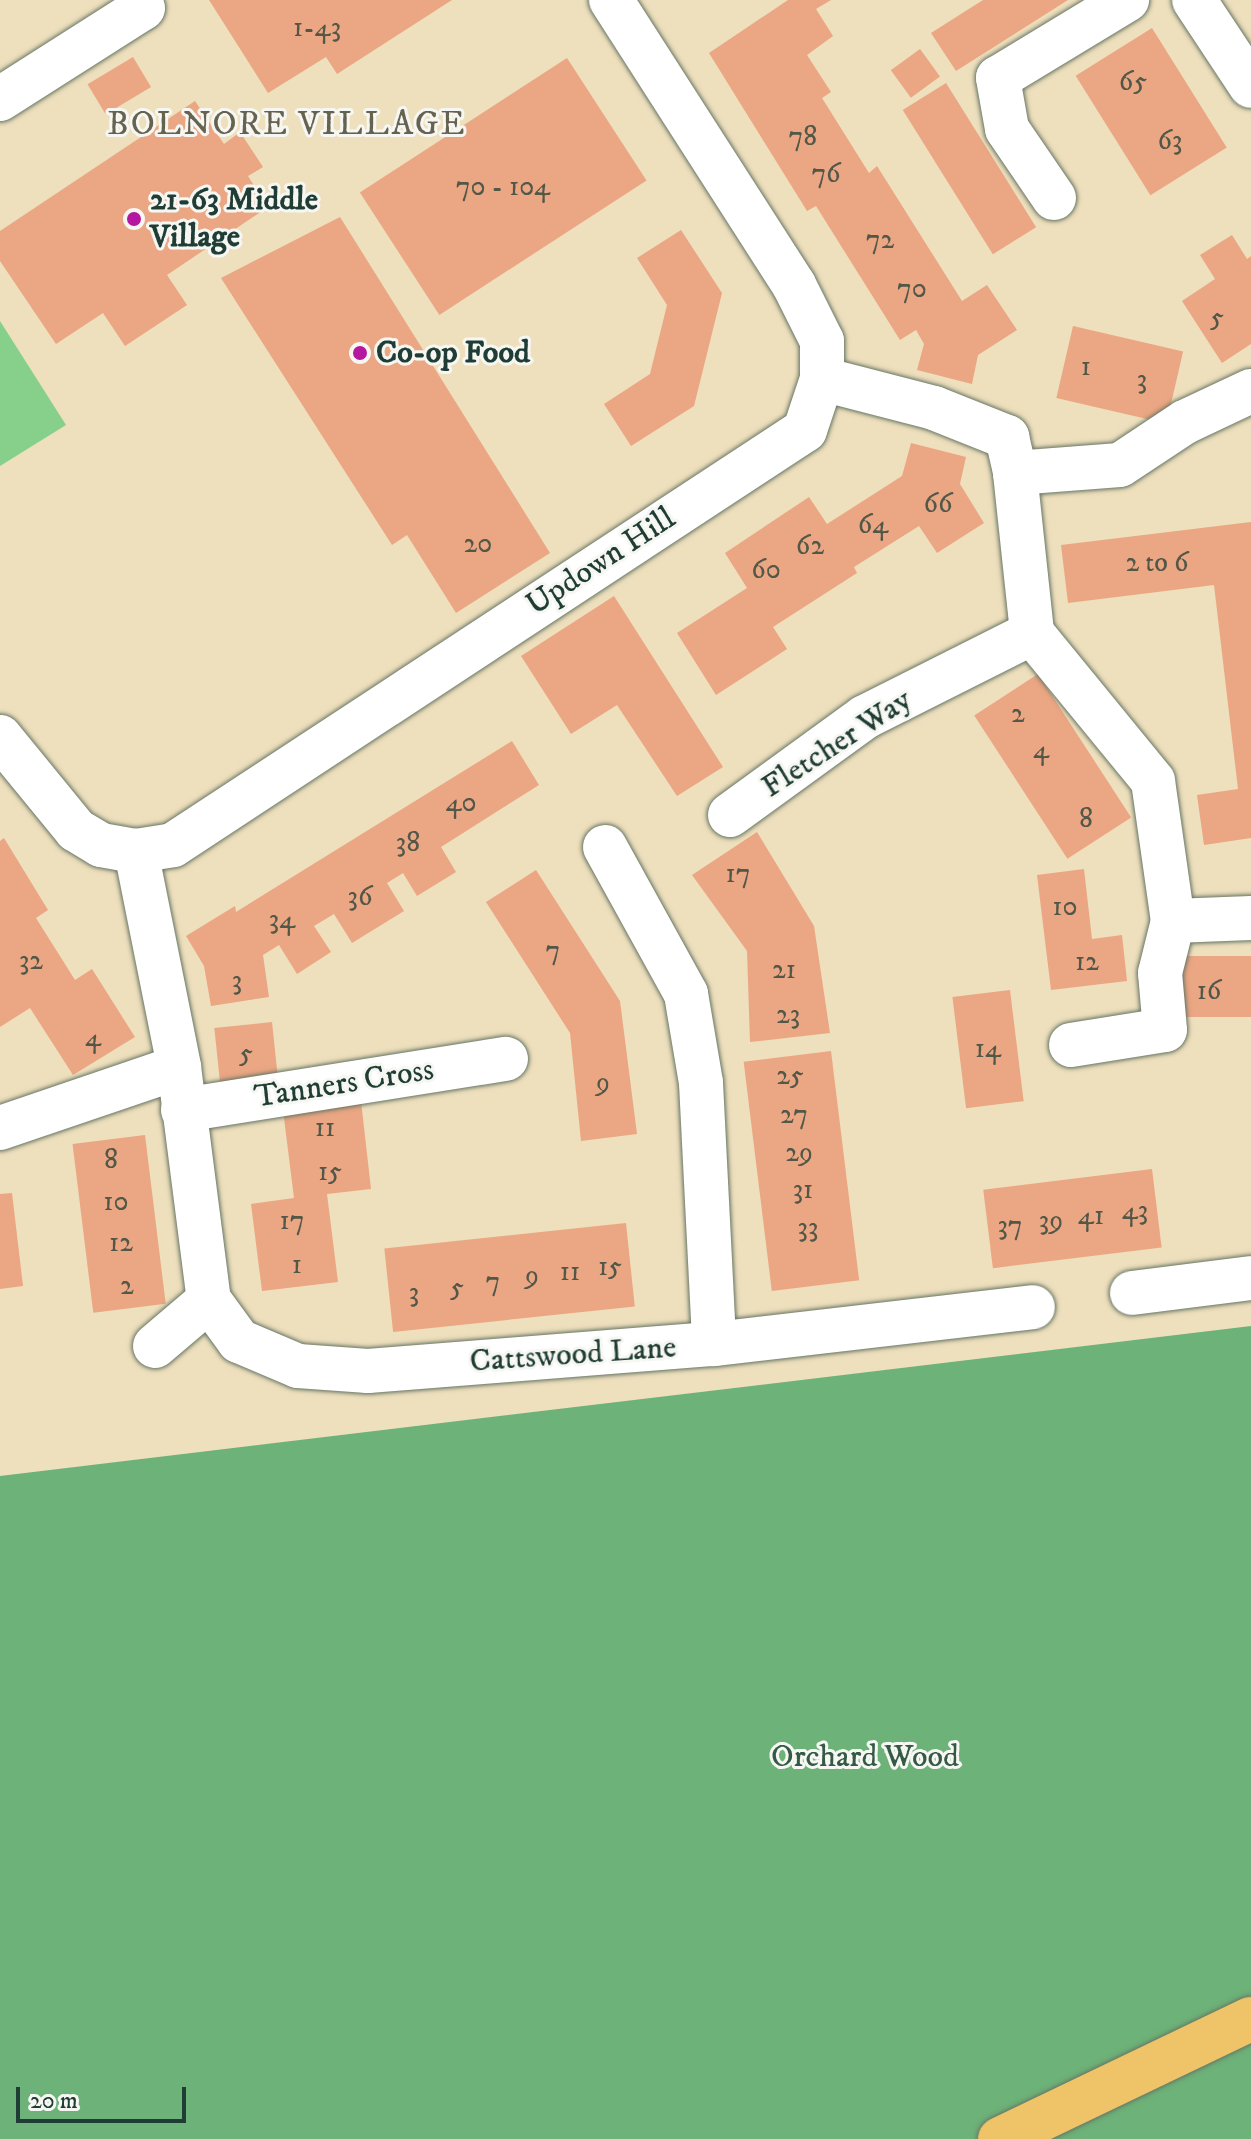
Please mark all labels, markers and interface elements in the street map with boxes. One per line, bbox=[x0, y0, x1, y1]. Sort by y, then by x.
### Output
house number: 1-43 bbox=[293, 11, 341, 45]
house number: 65 bbox=[1119, 65, 1147, 99]
district label: BOLNORE VILLAGE bbox=[107, 105, 467, 145]
house number: 78 bbox=[789, 120, 817, 154]
house number: 63 bbox=[1157, 124, 1183, 158]
house number: 76 bbox=[811, 157, 841, 191]
house number: 70 - 104 bbox=[456, 170, 550, 204]
place label: 21-63 Middle Village bbox=[150, 182, 318, 257]
marker: 21-63 Middle Village bbox=[125, 210, 143, 228]
house number: 72 bbox=[866, 223, 894, 257]
house number: 70 bbox=[897, 272, 927, 306]
house number: 5 bbox=[1210, 301, 1224, 335]
place label: Co-op Food bbox=[376, 334, 530, 372]
marker: Co-op Food bbox=[351, 344, 369, 362]
house number: 1 bbox=[1081, 350, 1091, 384]
house number: 3 bbox=[1137, 363, 1147, 397]
house number: 66 bbox=[923, 487, 953, 521]
street label: Updown Hill bbox=[519, 500, 683, 624]
house number: 64 bbox=[858, 508, 888, 542]
house number: 20 bbox=[464, 527, 492, 561]
house number: 62 bbox=[796, 529, 824, 563]
house number: 2 to 6 bbox=[1126, 546, 1188, 580]
house number: 60 bbox=[751, 553, 781, 587]
street label: Fletcher Way bbox=[755, 681, 919, 807]
house number: 2 bbox=[1011, 697, 1025, 731]
house number: 4 bbox=[1033, 733, 1049, 767]
house number: 40 bbox=[445, 786, 477, 820]
house number: 8 bbox=[1079, 802, 1093, 836]
house number: 38 bbox=[396, 826, 420, 860]
house number: 17 bbox=[725, 857, 751, 891]
house number: 36 bbox=[347, 880, 373, 914]
house number: 10 bbox=[1052, 890, 1078, 924]
house number: 34 bbox=[269, 903, 295, 937]
house number: 7 bbox=[546, 934, 560, 968]
house number: 32 bbox=[19, 944, 43, 978]
house number: 12 bbox=[1075, 945, 1099, 979]
house number: 21 bbox=[772, 953, 796, 987]
house number: 3 bbox=[232, 964, 242, 998]
house number: 16 bbox=[1197, 974, 1221, 1008]
house number: 23 bbox=[776, 998, 800, 1032]
house number: 4 bbox=[85, 1021, 101, 1055]
house number: 14 bbox=[975, 1032, 1001, 1066]
house number: 5 bbox=[239, 1037, 253, 1071]
street label: Tanners Cross bbox=[252, 1051, 436, 1117]
house number: 25 bbox=[776, 1059, 804, 1093]
house number: 9 bbox=[596, 1066, 610, 1100]
house number: 27 bbox=[780, 1098, 808, 1132]
house number: 11 bbox=[315, 1111, 335, 1145]
house number: 29 bbox=[785, 1136, 813, 1170]
house number: 8 bbox=[104, 1143, 118, 1177]
house number: 15 bbox=[318, 1155, 342, 1189]
house number: 31 bbox=[793, 1173, 813, 1207]
house number: 10 bbox=[103, 1185, 129, 1219]
house number: 43 bbox=[1122, 1194, 1148, 1228]
house number: 41 bbox=[1078, 1199, 1104, 1233]
house number: 17 bbox=[279, 1204, 305, 1238]
house number: 39 bbox=[1039, 1204, 1063, 1238]
house number: 37 bbox=[997, 1209, 1023, 1243]
house number: 33 bbox=[798, 1211, 818, 1245]
house number: 12 bbox=[109, 1226, 133, 1260]
house number: 1 bbox=[292, 1248, 302, 1282]
house number: 15 bbox=[598, 1250, 622, 1284]
house number: 11 bbox=[560, 1255, 580, 1289]
house number: 9 bbox=[525, 1259, 539, 1293]
house number: 7 bbox=[486, 1265, 500, 1299]
house number: 2 bbox=[120, 1269, 134, 1303]
house number: 5 bbox=[450, 1271, 464, 1305]
house number: 3 bbox=[409, 1276, 419, 1310]
street label: Cattswood Lane bbox=[468, 1329, 678, 1381]
park label: Orchard Wood bbox=[771, 1738, 959, 1776]
scale bar bbox=[20, 2071, 190, 2121]
text: 20 m bbox=[30, 2086, 78, 2116]

